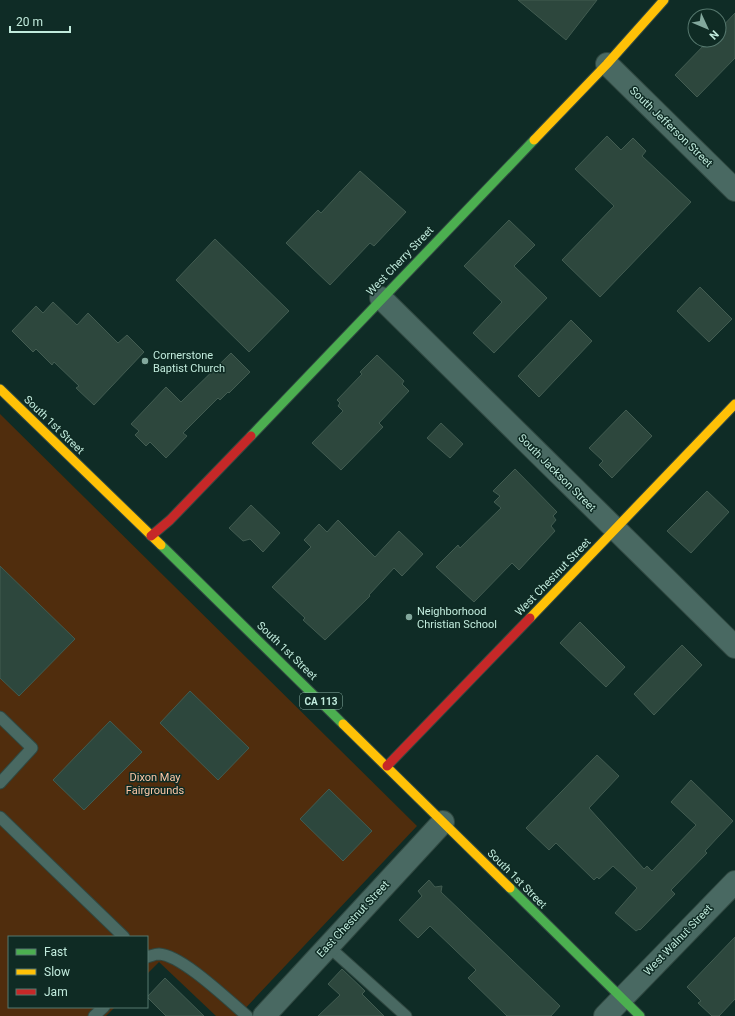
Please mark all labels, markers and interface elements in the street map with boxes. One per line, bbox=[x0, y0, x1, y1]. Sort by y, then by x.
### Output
scale bar bbox=[10, 8, 70, 34]
north arrow bbox=[687, 8, 727, 48]
text: 20 m bbox=[16, 15, 43, 29]
text: N bbox=[706, 27, 721, 42]
street label: South Jefferson Street bbox=[627, 84, 715, 170]
street label: West Cherry Street bbox=[364, 223, 437, 298]
place label: Cornerstone Baptist Church bbox=[153, 349, 225, 375]
marker: Cornerstone Baptist Church bbox=[140, 356, 150, 366]
street label: South 1st Street bbox=[21, 393, 87, 457]
street label: South Jackson Street bbox=[515, 431, 599, 515]
street label: West Chestnut Street bbox=[512, 535, 594, 619]
place label: Neighborhood Christian School bbox=[417, 605, 497, 631]
marker: Neighborhood Christian School bbox=[404, 612, 414, 622]
street label: South 1st Street bbox=[254, 619, 320, 683]
road number: CA 113 bbox=[300, 693, 342, 709]
park label: Dixon May Fairgrounds bbox=[126, 771, 184, 797]
street label: South 1st Street bbox=[485, 847, 550, 912]
street label: East Chestnut Street bbox=[314, 878, 392, 960]
street label: West Walnut Street bbox=[641, 902, 715, 978]
legend bbox=[8, 936, 148, 1008]
text: Fast bbox=[44, 945, 67, 959]
text: Slow bbox=[44, 965, 70, 979]
text: Jam bbox=[44, 985, 68, 999]

